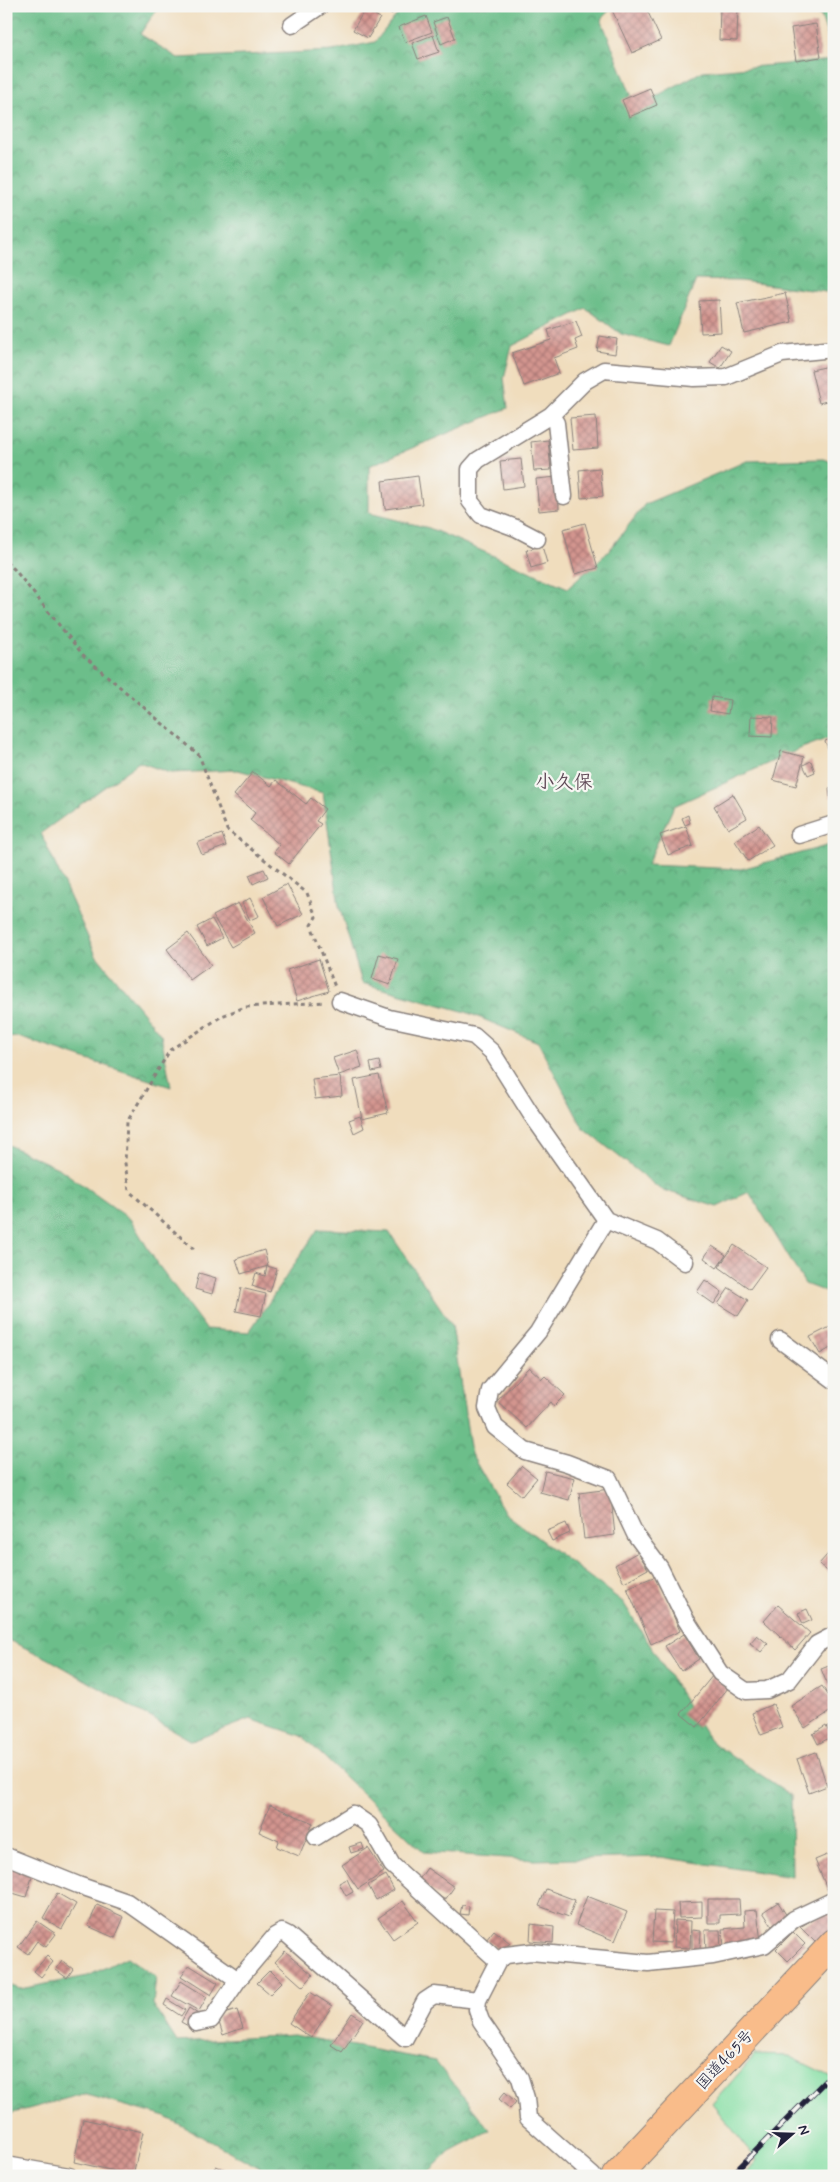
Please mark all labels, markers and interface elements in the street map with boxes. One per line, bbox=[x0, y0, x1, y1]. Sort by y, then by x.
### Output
district label: 小久保 bbox=[535, 770, 593, 795]
street label: 国道465号 bbox=[692, 2025, 758, 2095]
north arrow bbox=[768, 2110, 818, 2160]
text: N bbox=[793, 2122, 813, 2137]

